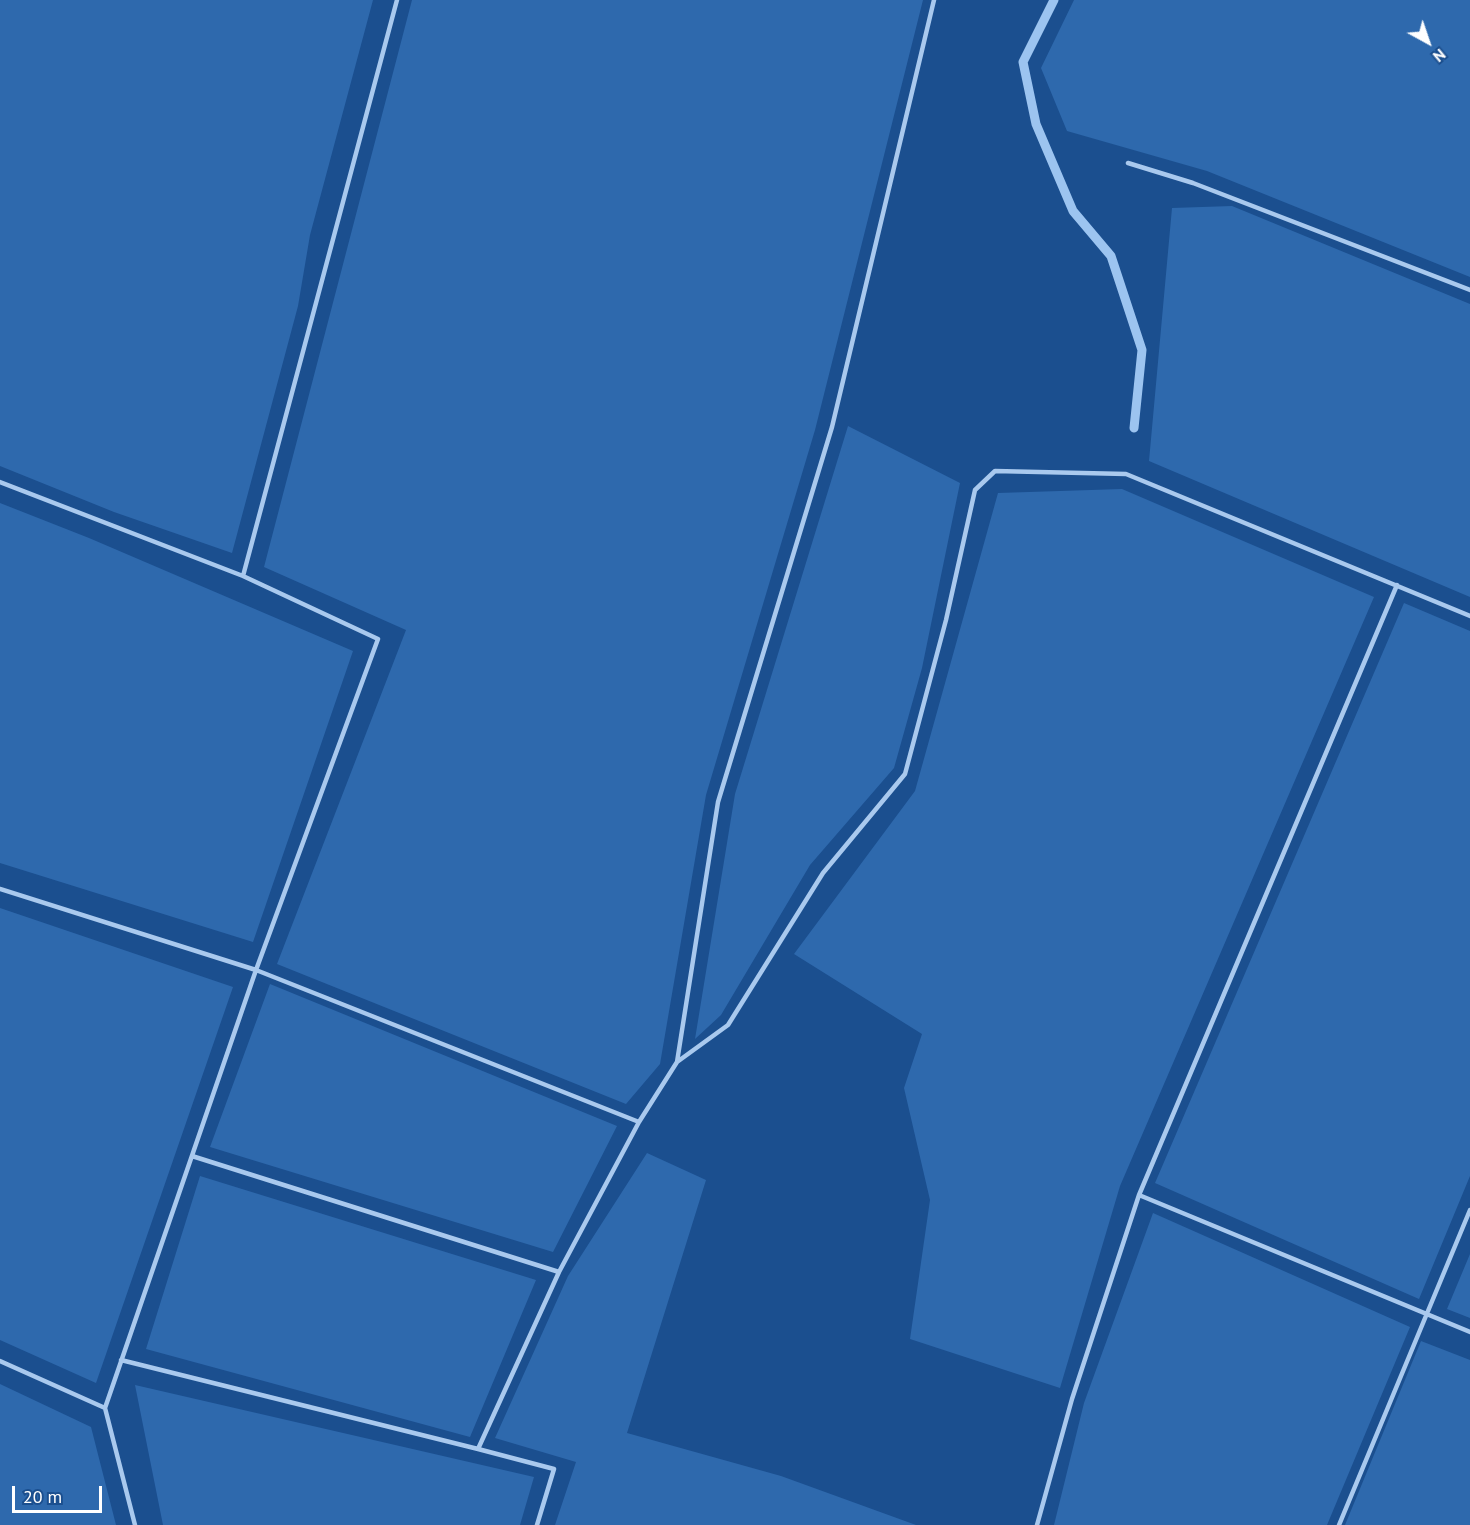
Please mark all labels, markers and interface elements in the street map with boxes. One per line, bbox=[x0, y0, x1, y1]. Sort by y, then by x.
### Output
north arrow bbox=[1398, 12, 1458, 72]
text: N bbox=[1429, 45, 1450, 67]
scale bar bbox=[15, 1474, 105, 1512]
text: 20 m bbox=[23, 1485, 62, 1508]

